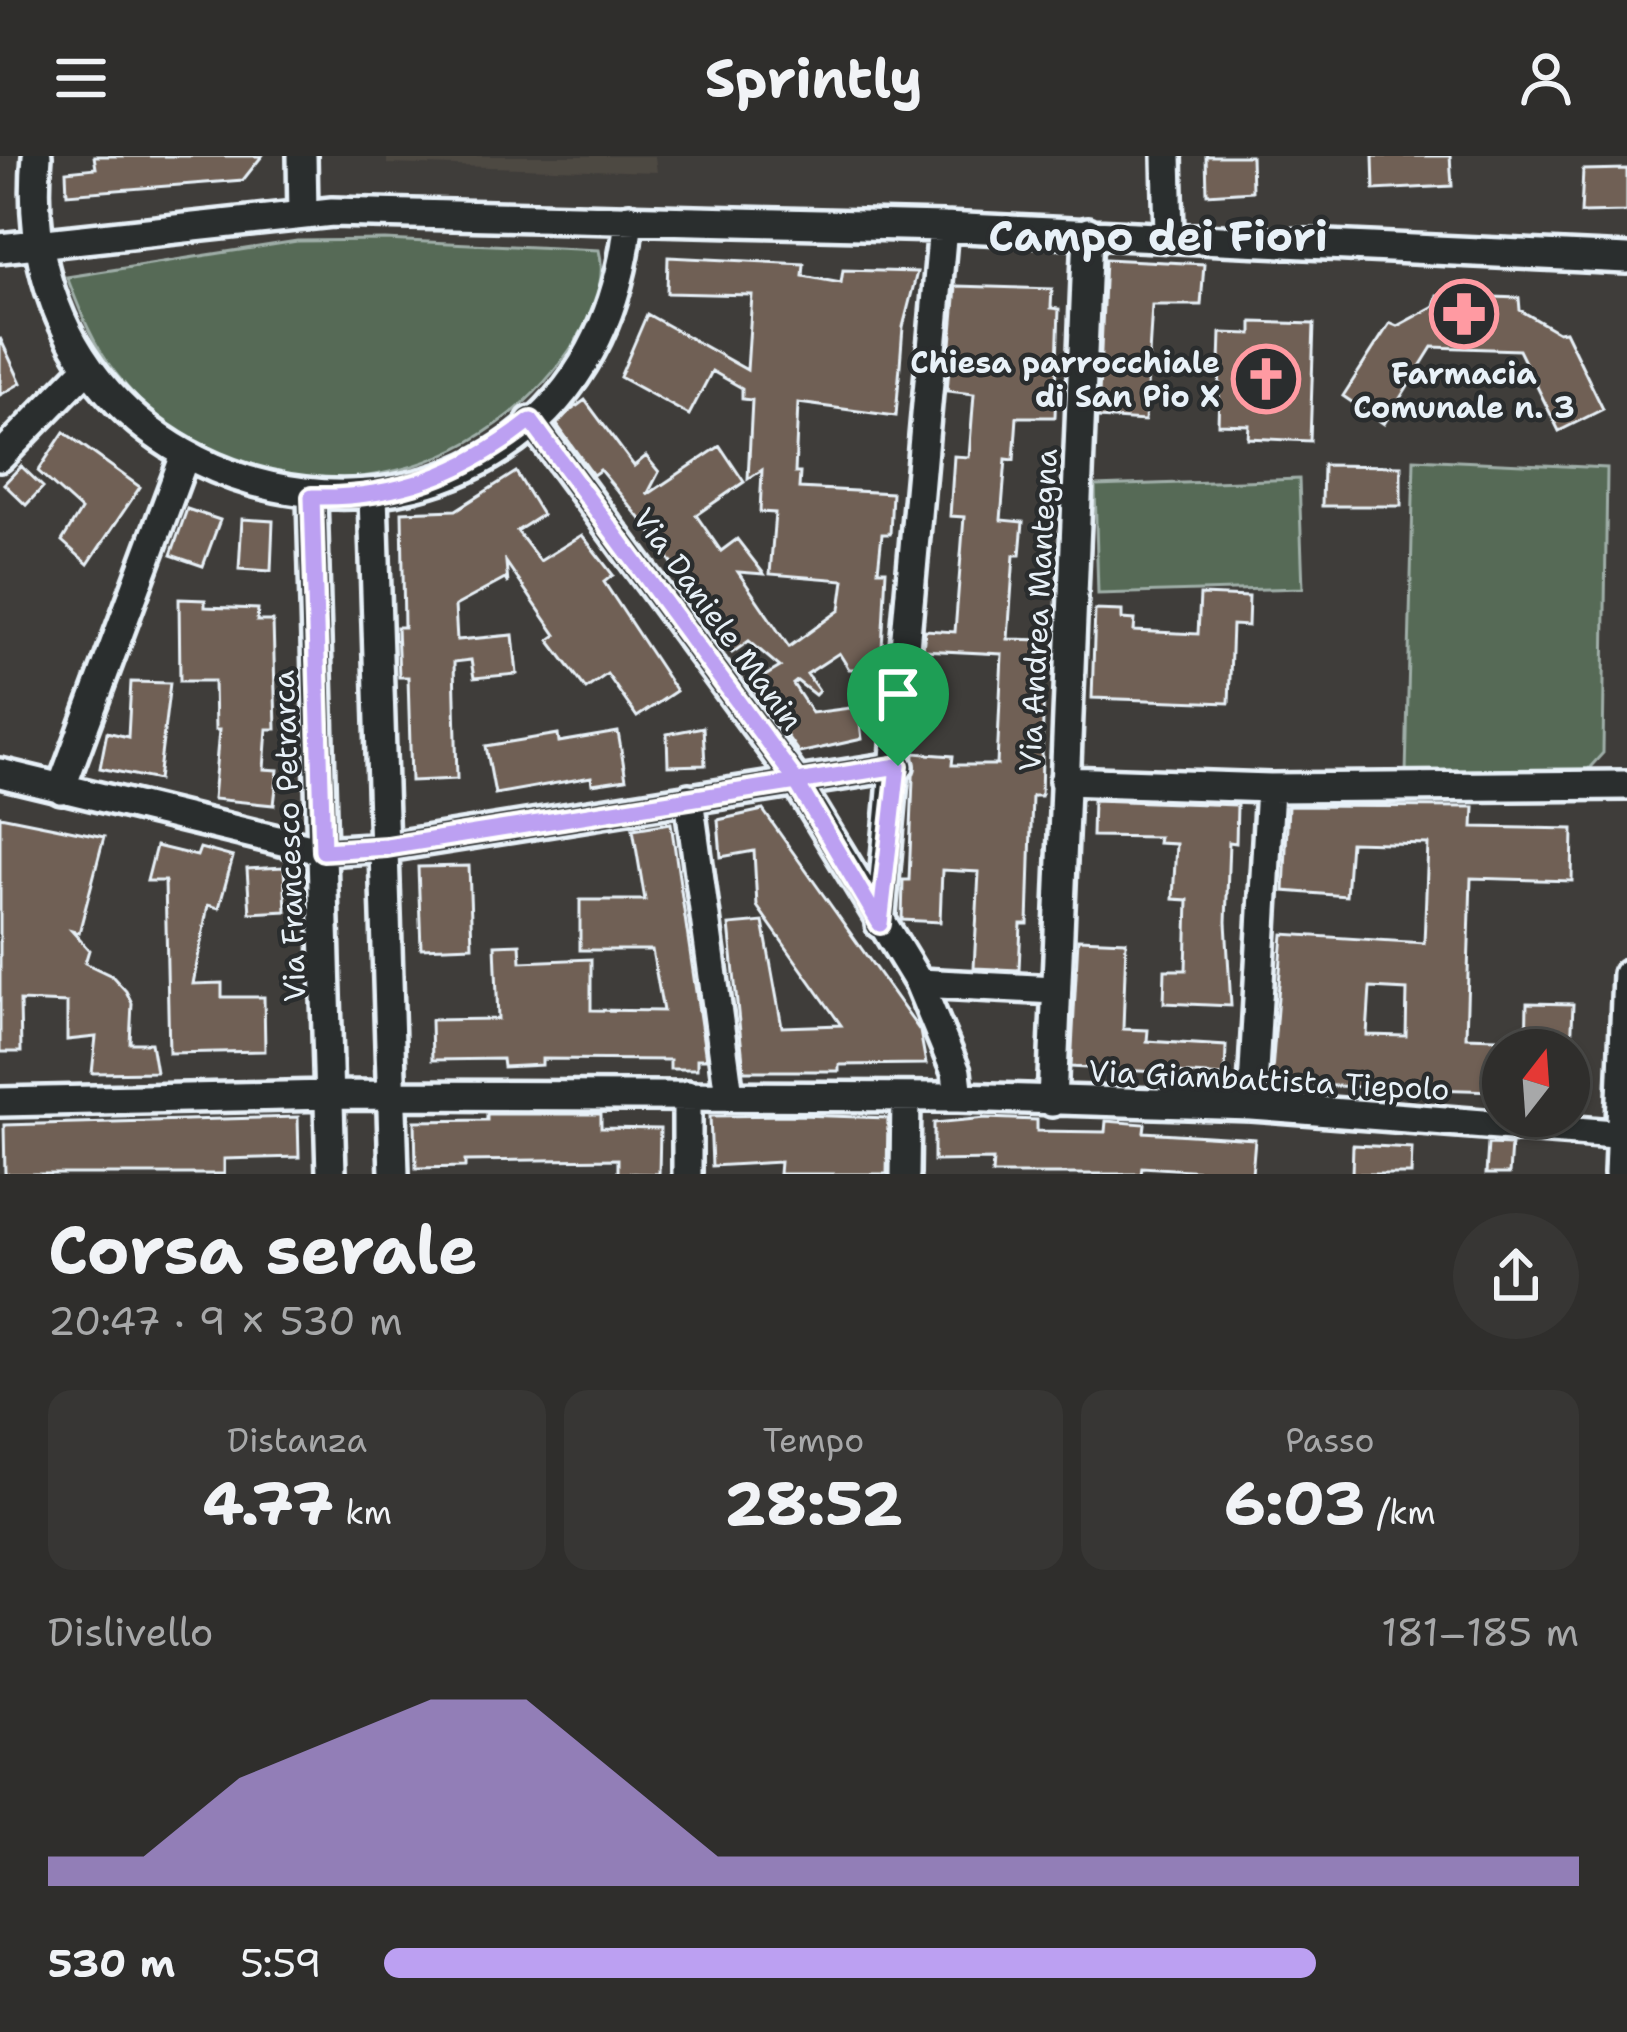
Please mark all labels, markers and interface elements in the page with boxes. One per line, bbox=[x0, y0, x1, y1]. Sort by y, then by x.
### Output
text: Sprintly bbox=[704, 42, 923, 114]
icon: menu bbox=[48, 45, 114, 111]
icon: person bbox=[1513, 45, 1579, 111]
district label: Campo dei Fiori bbox=[988, 208, 1328, 264]
pharmacy icon: Farmacia Comunale n. 3 bbox=[1429, 279, 1499, 349]
place label: Chiesa parrocchiale di San Pio X bbox=[910, 342, 1220, 417]
church icon: Chiesa parrocchiale di San Pio X bbox=[1231, 344, 1301, 414]
place label: Farmacia Comunale n. 3 bbox=[1353, 353, 1575, 428]
street label: Via Andrea Mantegna bbox=[1009, 447, 1067, 773]
street label: Via Daniele Manin bbox=[623, 499, 813, 739]
pin bbox=[847, 643, 949, 766]
icon: arrive bbox=[865, 661, 931, 727]
street label: Via Francesco Petrarca bbox=[263, 669, 315, 1002]
north arrow bbox=[1482, 1029, 1590, 1137]
map controls bbox=[1482, 1029, 1590, 1137]
street label: Via Giambattista Tiepolo bbox=[1088, 1050, 1450, 1110]
text: Corsa serale bbox=[48, 1206, 478, 1294]
button: share bbox=[1453, 1213, 1579, 1339]
text: 20:47 · 9 × 530 m bbox=[48, 1295, 403, 1347]
text: Distanza bbox=[227, 1418, 367, 1463]
text: Tempo bbox=[763, 1418, 864, 1463]
text: Passo bbox=[1285, 1418, 1374, 1463]
text: 4.77 bbox=[202, 1463, 334, 1543]
text: 28:52 bbox=[724, 1463, 903, 1543]
text: 6:03 bbox=[1224, 1463, 1366, 1543]
text: km bbox=[334, 1490, 392, 1535]
text: /km bbox=[1366, 1490, 1436, 1535]
text: Dislivello bbox=[48, 1606, 213, 1658]
text: 181–185 m bbox=[1381, 1606, 1579, 1658]
text: 530 m bbox=[48, 1937, 175, 1989]
text: 5:59 bbox=[240, 1937, 322, 1989]

